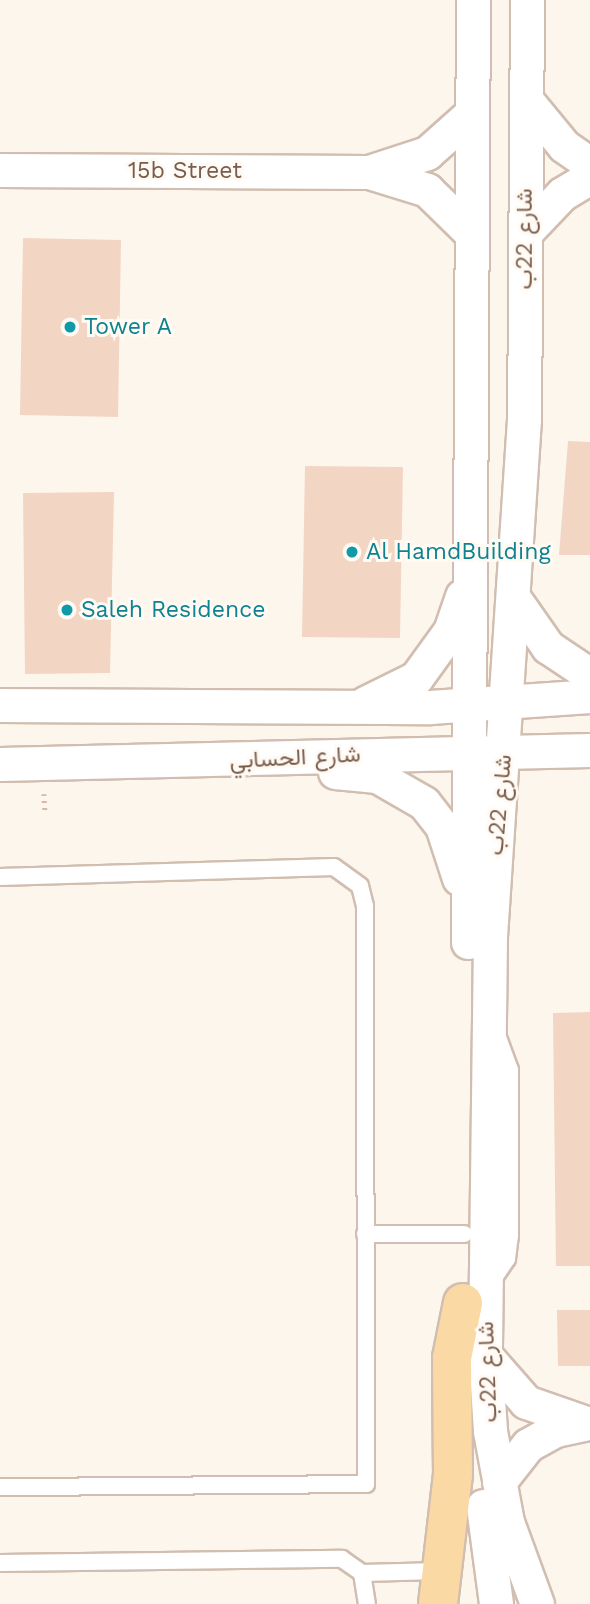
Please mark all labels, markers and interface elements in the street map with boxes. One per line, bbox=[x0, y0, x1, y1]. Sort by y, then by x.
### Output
street label: 15b Street bbox=[128, 157, 242, 185]
street label: شارع 22ب bbox=[511, 188, 539, 290]
place label: Tower A bbox=[84, 313, 173, 341]
marker: Tower A bbox=[62, 319, 78, 335]
place label: Al HamdBuilding bbox=[366, 538, 551, 566]
marker: Al HamdBuilding bbox=[344, 544, 360, 560]
place label: Saleh Residence bbox=[81, 596, 265, 624]
marker: Saleh Residence bbox=[59, 602, 75, 618]
street label: شارع الحسابي bbox=[229, 741, 361, 775]
street label: شارع 22ب bbox=[482, 753, 518, 857]
street label: شارع 22ب bbox=[472, 1321, 504, 1423]

